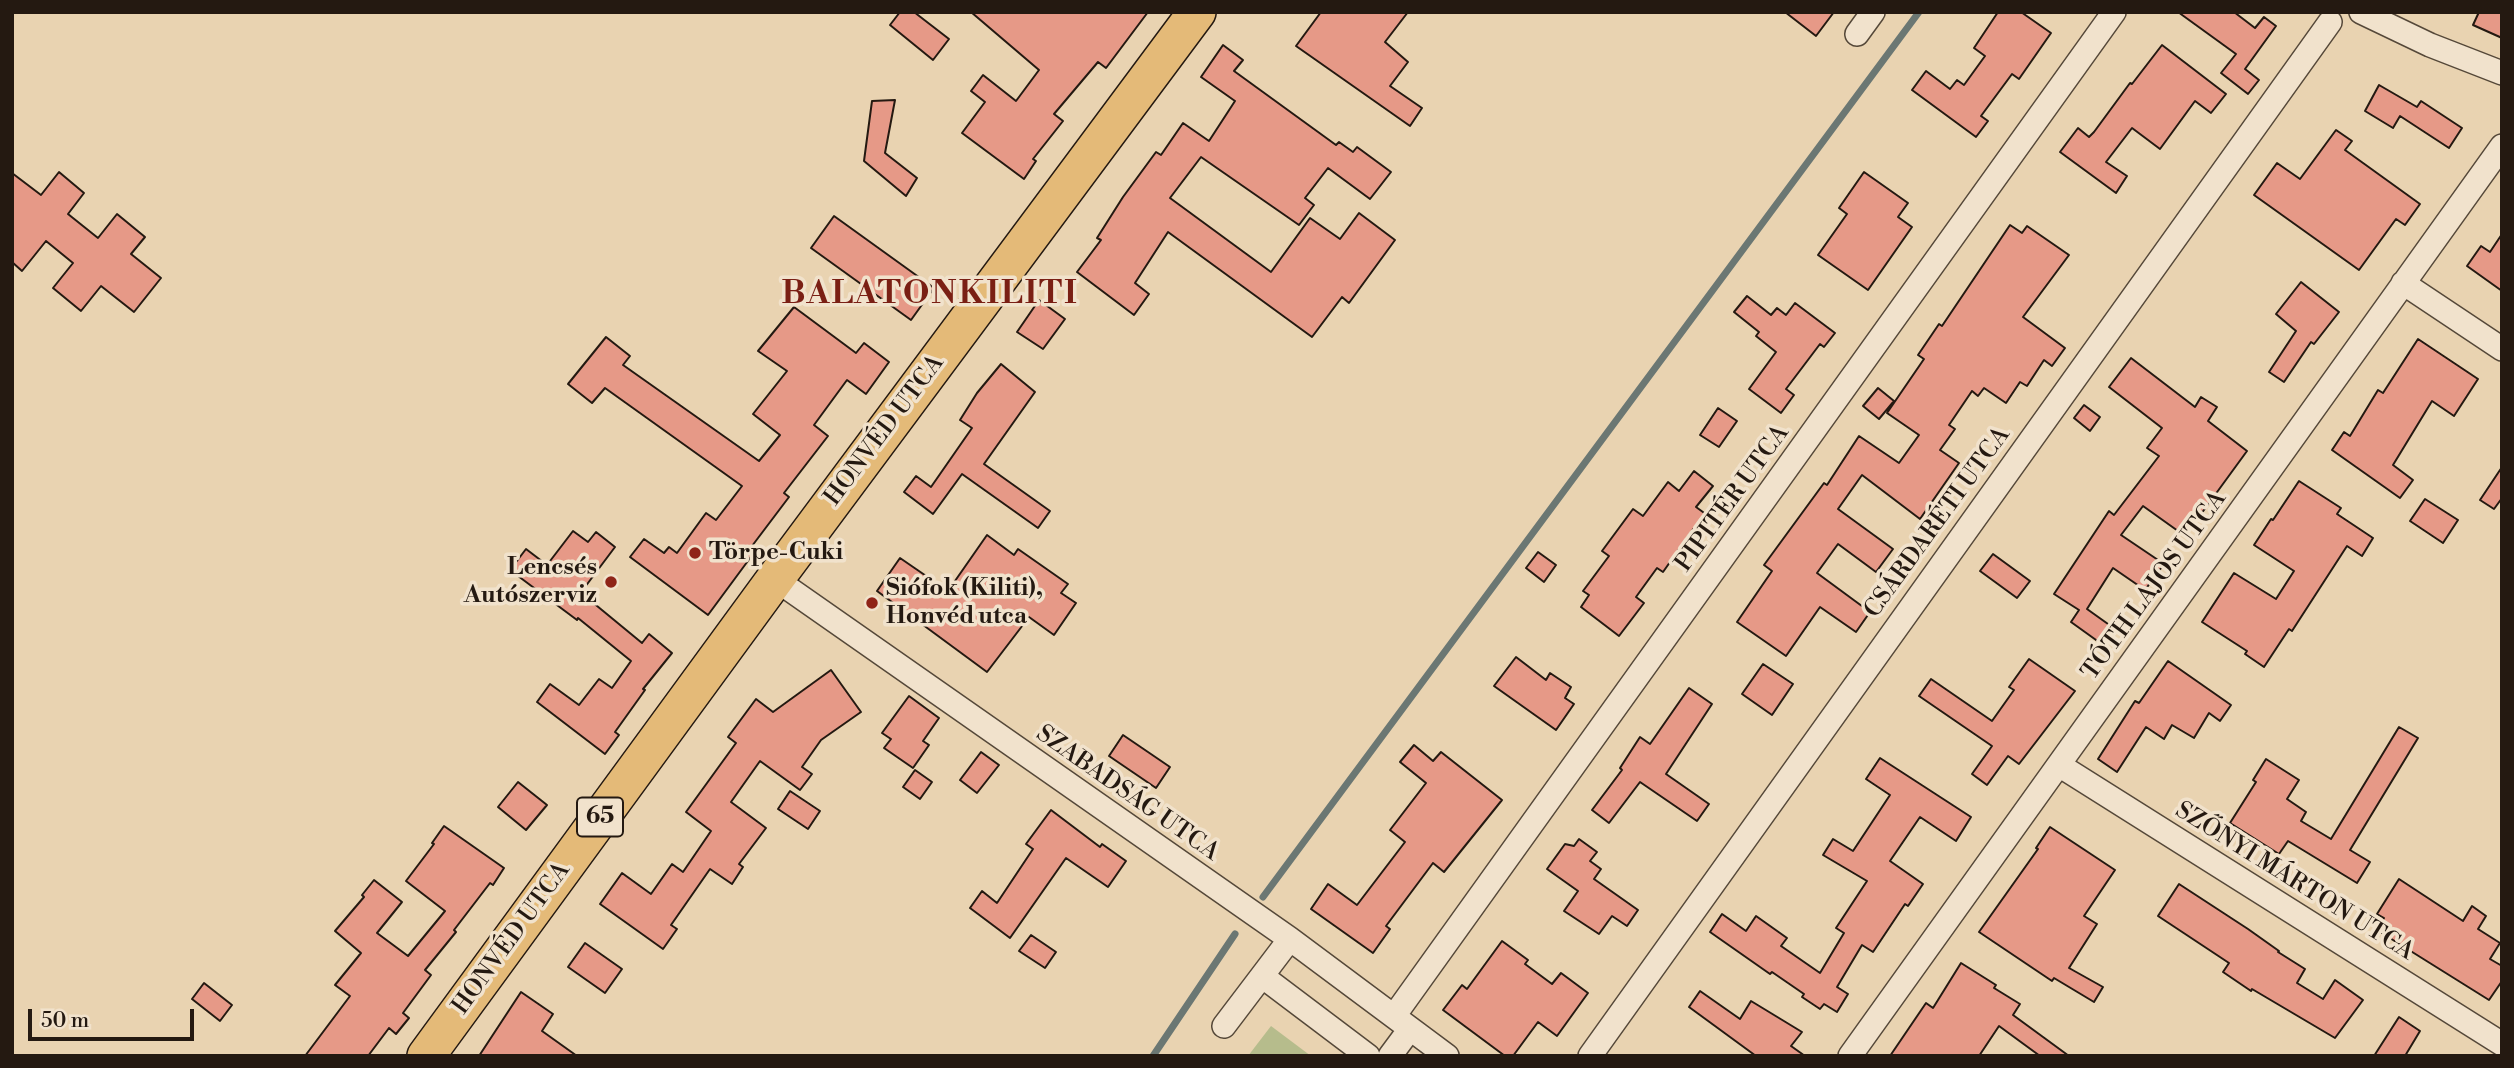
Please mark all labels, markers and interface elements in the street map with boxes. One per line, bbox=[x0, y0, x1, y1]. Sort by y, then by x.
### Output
district label: BALATONKILITI bbox=[783, 276, 1077, 314]
street label: HONVÉD UTCA bbox=[819, 350, 951, 512]
street label: PIPITÉR UTCA bbox=[1670, 420, 1796, 578]
street label: CSÁRDARÉTI UTCA bbox=[1859, 422, 2017, 624]
street label: TÓTH LAJOS UTCA bbox=[2077, 486, 2233, 686]
place label: Törpe-Cuki bbox=[709, 539, 843, 567]
marker: Törpe-Cuki bbox=[687, 545, 703, 561]
place label: Lencsés Autószerviz bbox=[464, 554, 597, 610]
marker: Lencsés Autószerviz bbox=[603, 574, 619, 590]
place label: Siófok (Kiliti), Honvéd utca bbox=[886, 575, 1043, 631]
marker: Siófok (Kiliti), Honvéd utca bbox=[864, 595, 880, 611]
street label: SZABADSÁG UTCA bbox=[1030, 720, 1224, 868]
road number: 65 bbox=[577, 797, 623, 836]
street label: SZŐNYI MÁRTON UTCA bbox=[2169, 797, 2419, 967]
street label: HONVÉD UTCA bbox=[447, 857, 577, 1021]
scale bar bbox=[32, 995, 198, 1038]
text: 50 m bbox=[41, 1008, 89, 1034]

